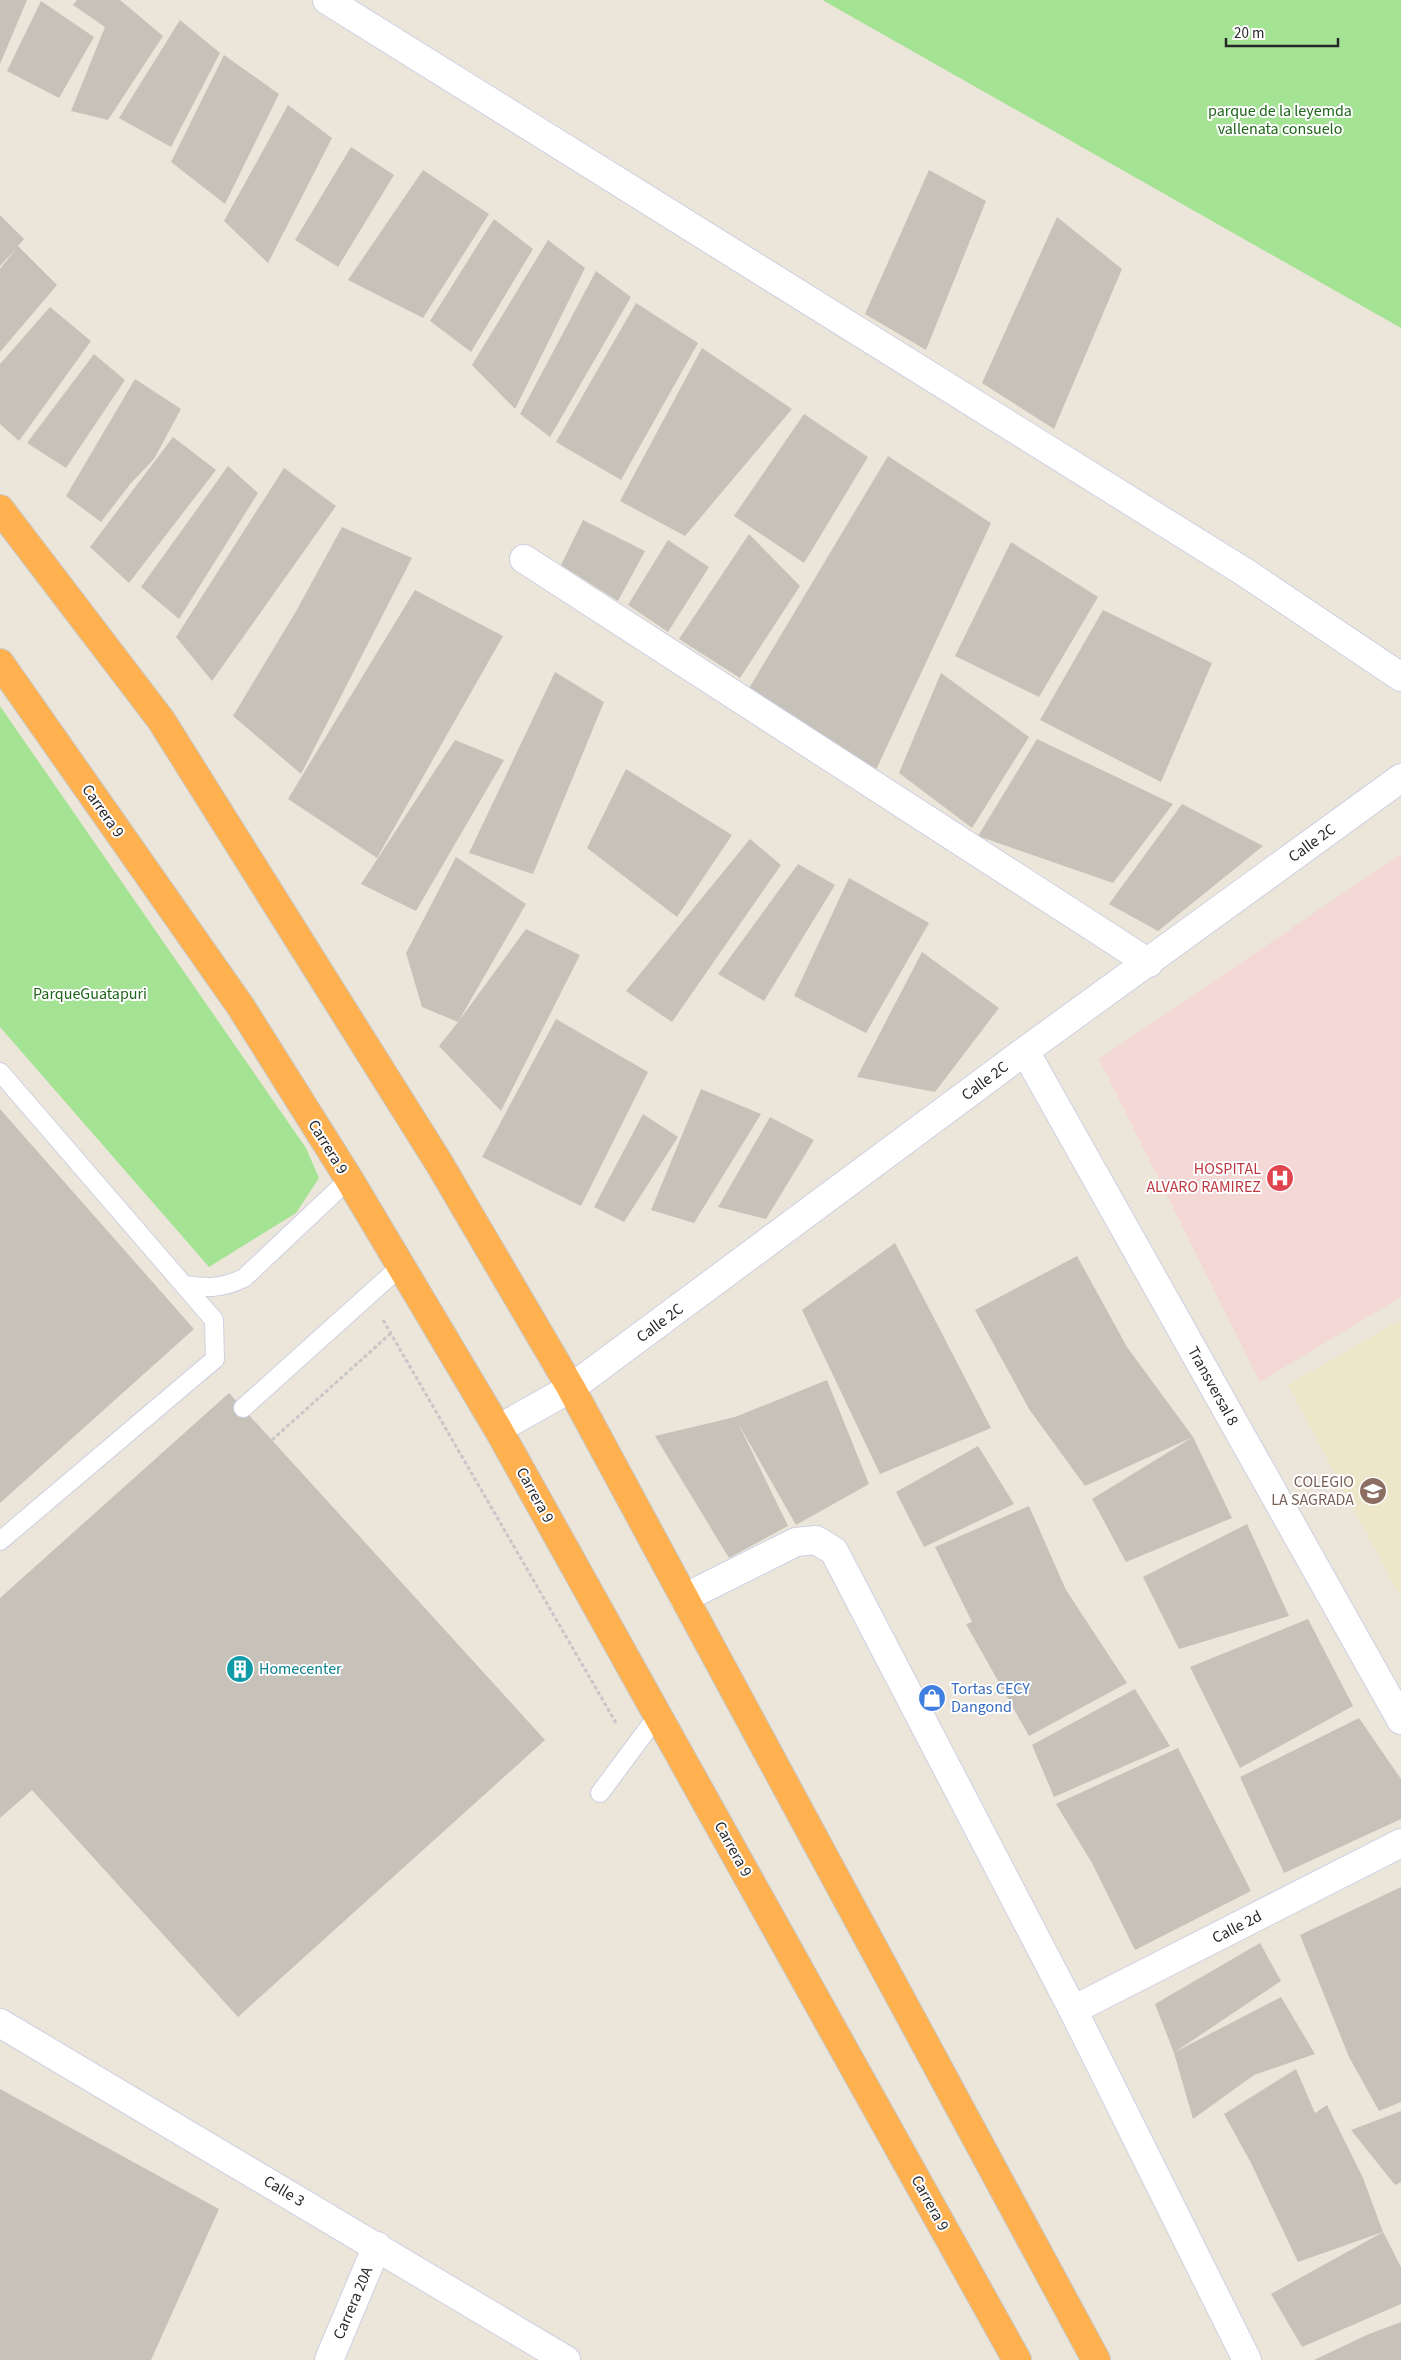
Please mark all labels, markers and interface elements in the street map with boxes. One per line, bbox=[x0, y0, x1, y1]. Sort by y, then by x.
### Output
scale bar bbox=[1226, 15, 1338, 47]
text: 20 m bbox=[1234, 23, 1264, 44]
park label: parque de la leyemda vallenata consuelo bbox=[1208, 100, 1352, 140]
street label: Carrera 9 bbox=[77, 780, 129, 842]
street label: Calle 2C bbox=[1284, 818, 1340, 868]
park label: ParqueGuatapuri bbox=[33, 983, 147, 1005]
street label: Calle 2C bbox=[957, 1056, 1013, 1106]
street label: Carrera 9 bbox=[303, 1116, 353, 1179]
place label: HOSPITAL ALVARO RAMIREZ bbox=[1146, 1158, 1261, 1198]
hospital icon: HOSPITAL ALVARO RAMIREZ bbox=[1265, 1163, 1295, 1193]
street label: Calle 2C bbox=[632, 1298, 688, 1348]
street label: Transversal 8 bbox=[1182, 1342, 1244, 1430]
street label: Carrera 9 bbox=[511, 1463, 559, 1527]
place label: COLEGIO LA SAGRADA bbox=[1271, 1471, 1354, 1511]
school or university icon: COLEGIO LA SAGRADA bbox=[1358, 1476, 1388, 1506]
building icon: Homecenter bbox=[225, 1654, 255, 1684]
place label: Homecenter bbox=[259, 1658, 342, 1680]
place label: Tortas CECY Dangond bbox=[951, 1678, 1030, 1718]
shop icon: Tortas CECY Dangond bbox=[917, 1683, 947, 1713]
street label: Carrera 9 bbox=[709, 1817, 757, 1881]
street label: Calle 2d bbox=[1208, 1905, 1266, 1949]
street label: Calle 3 bbox=[259, 2170, 309, 2212]
street label: Carrera 9 bbox=[906, 2171, 954, 2235]
street label: Carrera 20A bbox=[328, 2263, 378, 2343]

